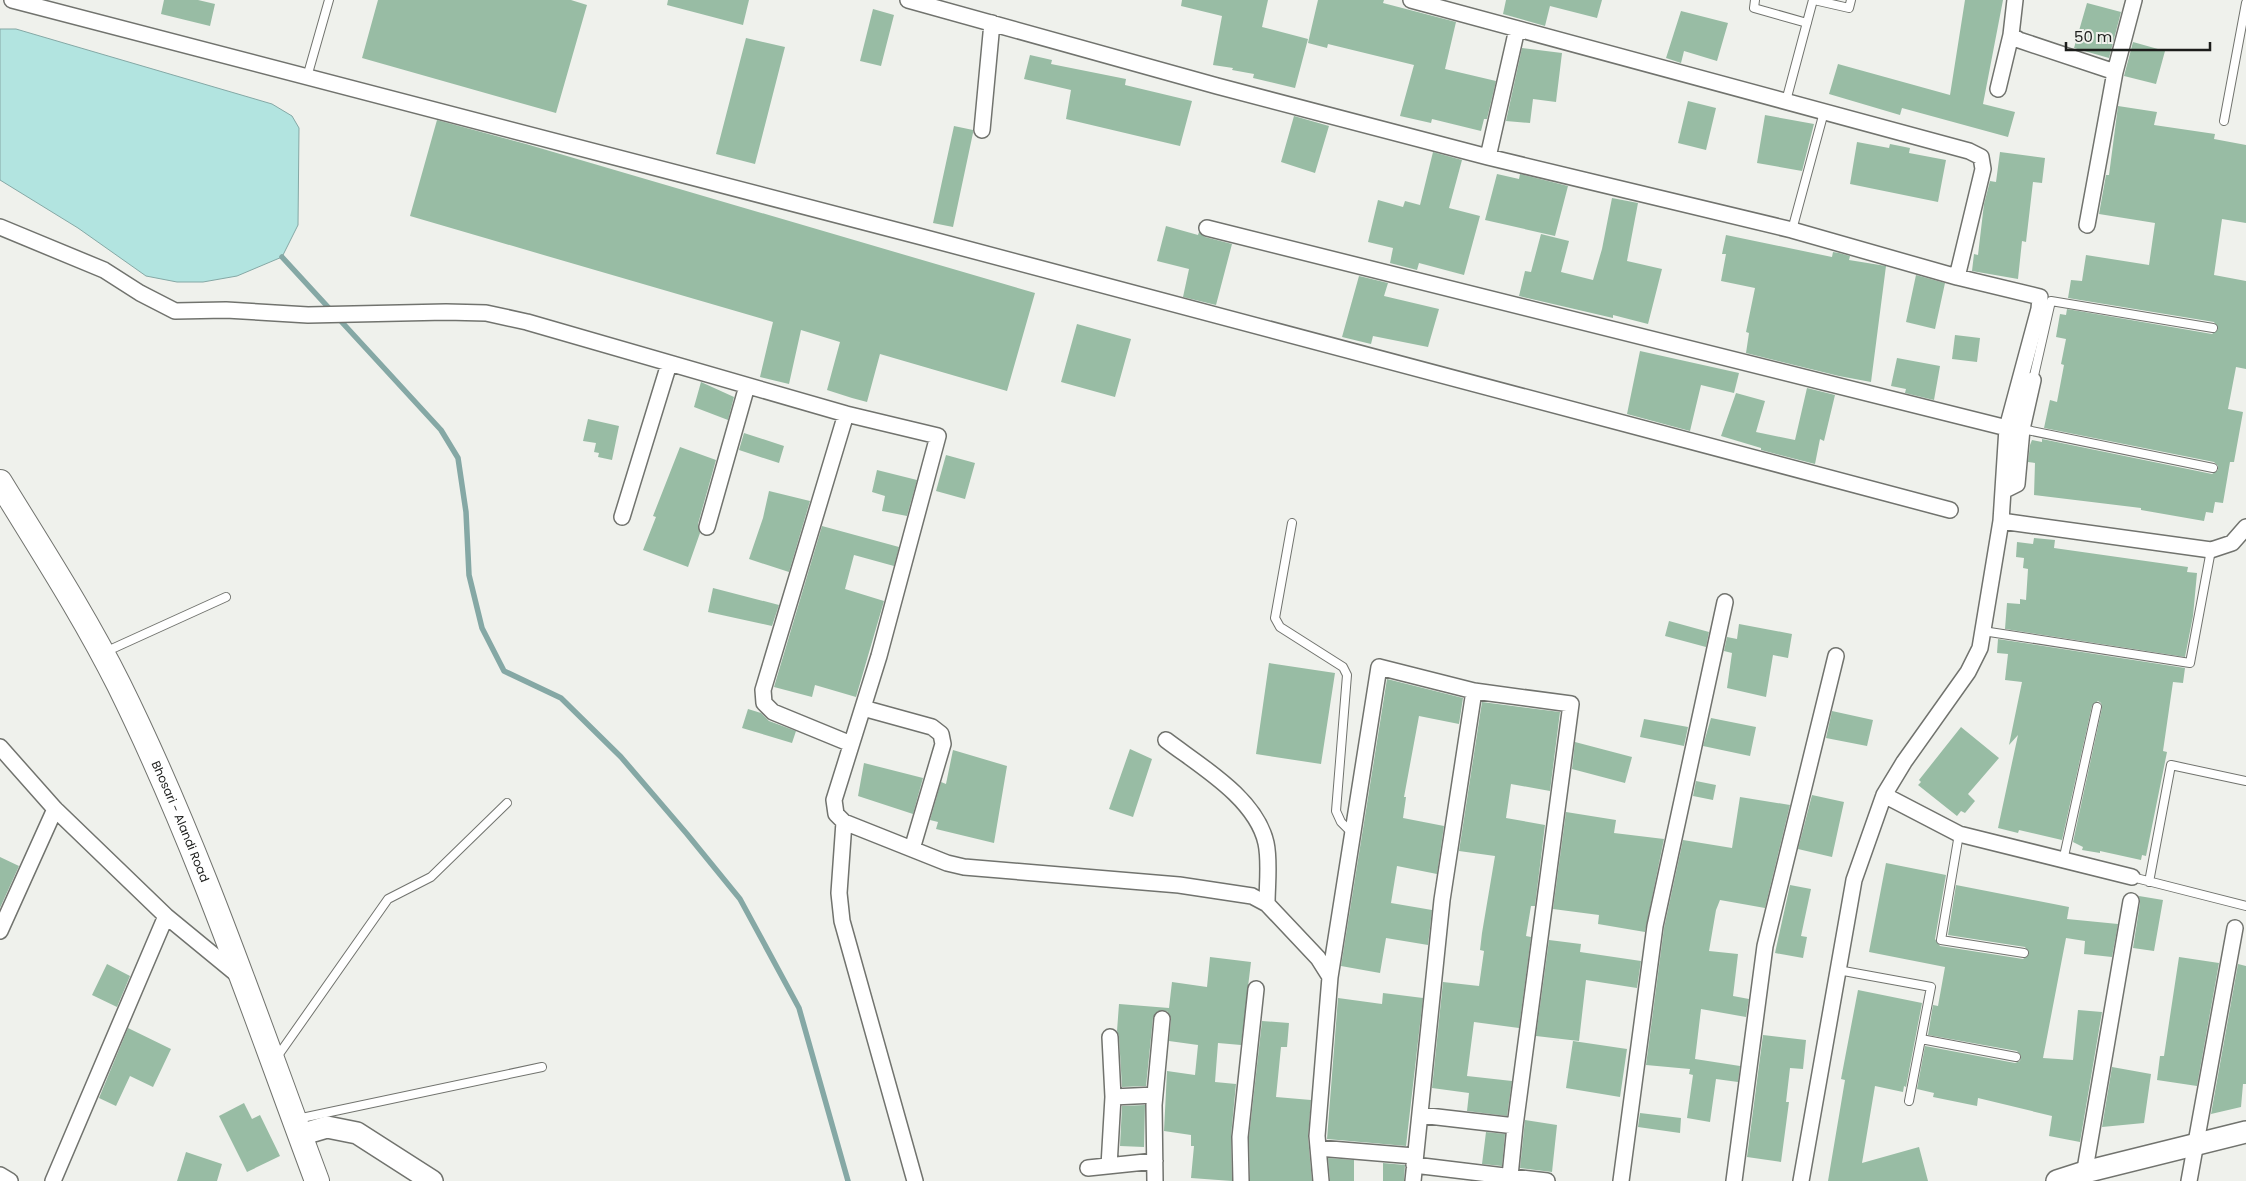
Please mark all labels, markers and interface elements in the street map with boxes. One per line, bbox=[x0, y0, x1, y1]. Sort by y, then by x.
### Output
scale bar bbox=[2066, 20, 2210, 52]
text: 50 m bbox=[2074, 26, 2112, 47]
street label: Bhosari - Alandi Road bbox=[148, 758, 214, 884]

